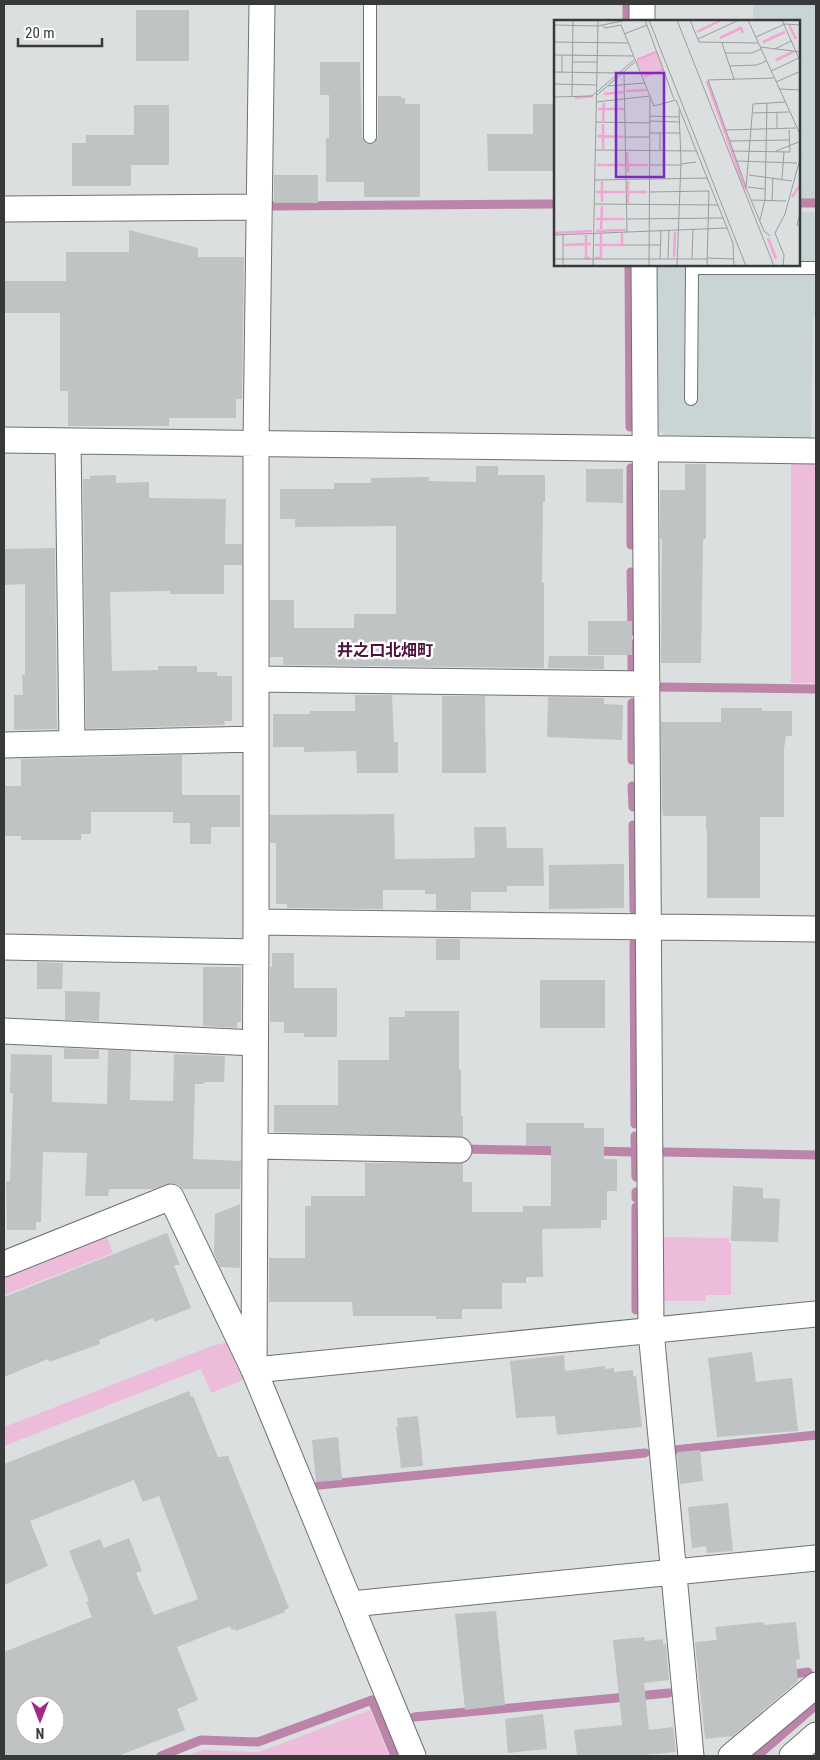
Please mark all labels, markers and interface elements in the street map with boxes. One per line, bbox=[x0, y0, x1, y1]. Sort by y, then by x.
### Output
scale bar bbox=[18, 15, 101, 47]
inset map bbox=[554, 20, 800, 266]
text: 20 m bbox=[25, 24, 55, 42]
district label: 井之口北畑町 bbox=[337, 641, 433, 660]
north arrow bbox=[15, 1695, 65, 1745]
text: N bbox=[36, 1725, 44, 1741]

